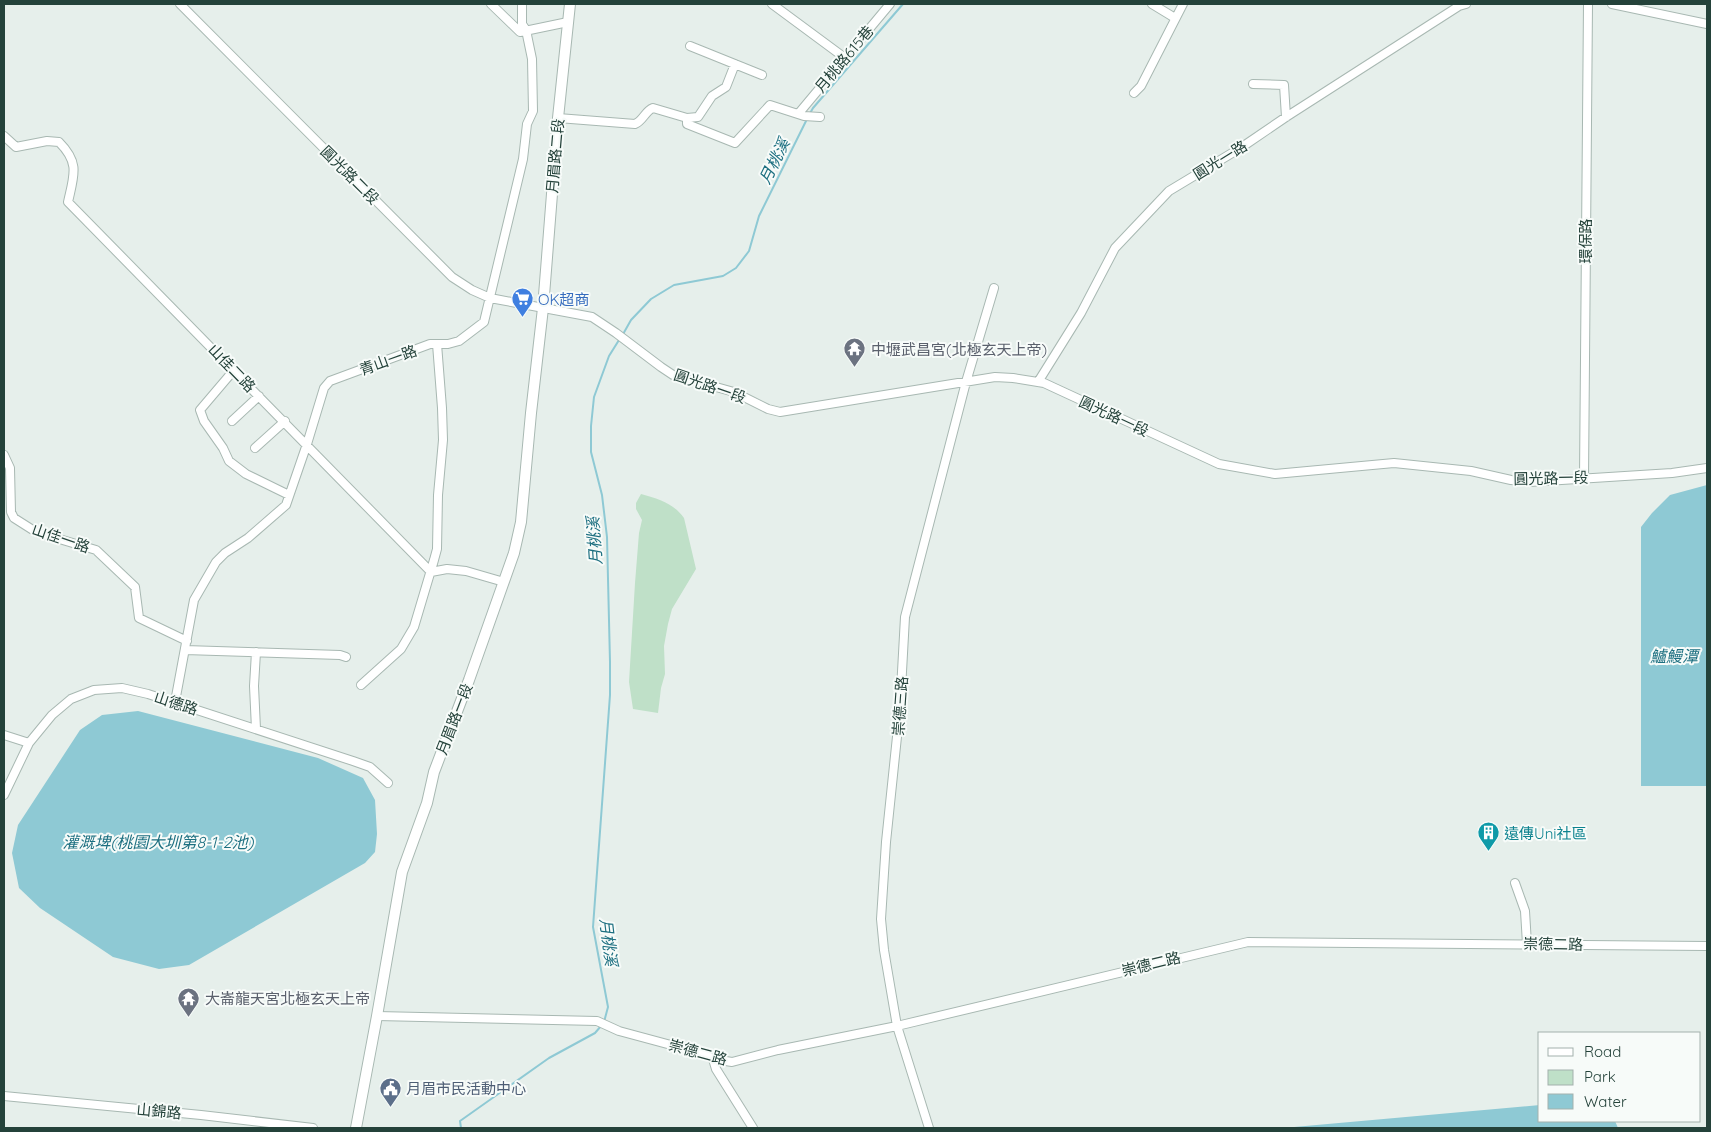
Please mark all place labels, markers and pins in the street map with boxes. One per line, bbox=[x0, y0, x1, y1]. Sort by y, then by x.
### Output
supermarket icon: OK超商 bbox=[510, 287, 534, 318]
place label: OK超商 bbox=[538, 290, 590, 309]
temple icon: 中壢武昌宮(北極玄天上帝) bbox=[843, 337, 867, 368]
place label: 中壢武昌宮(北極玄天上帝) bbox=[871, 340, 1047, 359]
building icon: 遠傳Uni社區 bbox=[1476, 821, 1500, 852]
place label: 遠傳Uni社區 bbox=[1504, 824, 1587, 843]
temple icon: 大崙龍天宮北極玄天上帝 bbox=[177, 986, 201, 1017]
place label: 大崙龍天宮北極玄天上帝 bbox=[205, 989, 370, 1008]
public building icon: 月眉市民活動中心 bbox=[378, 1076, 402, 1107]
place label: 月眉市民活動中心 bbox=[406, 1079, 526, 1098]

